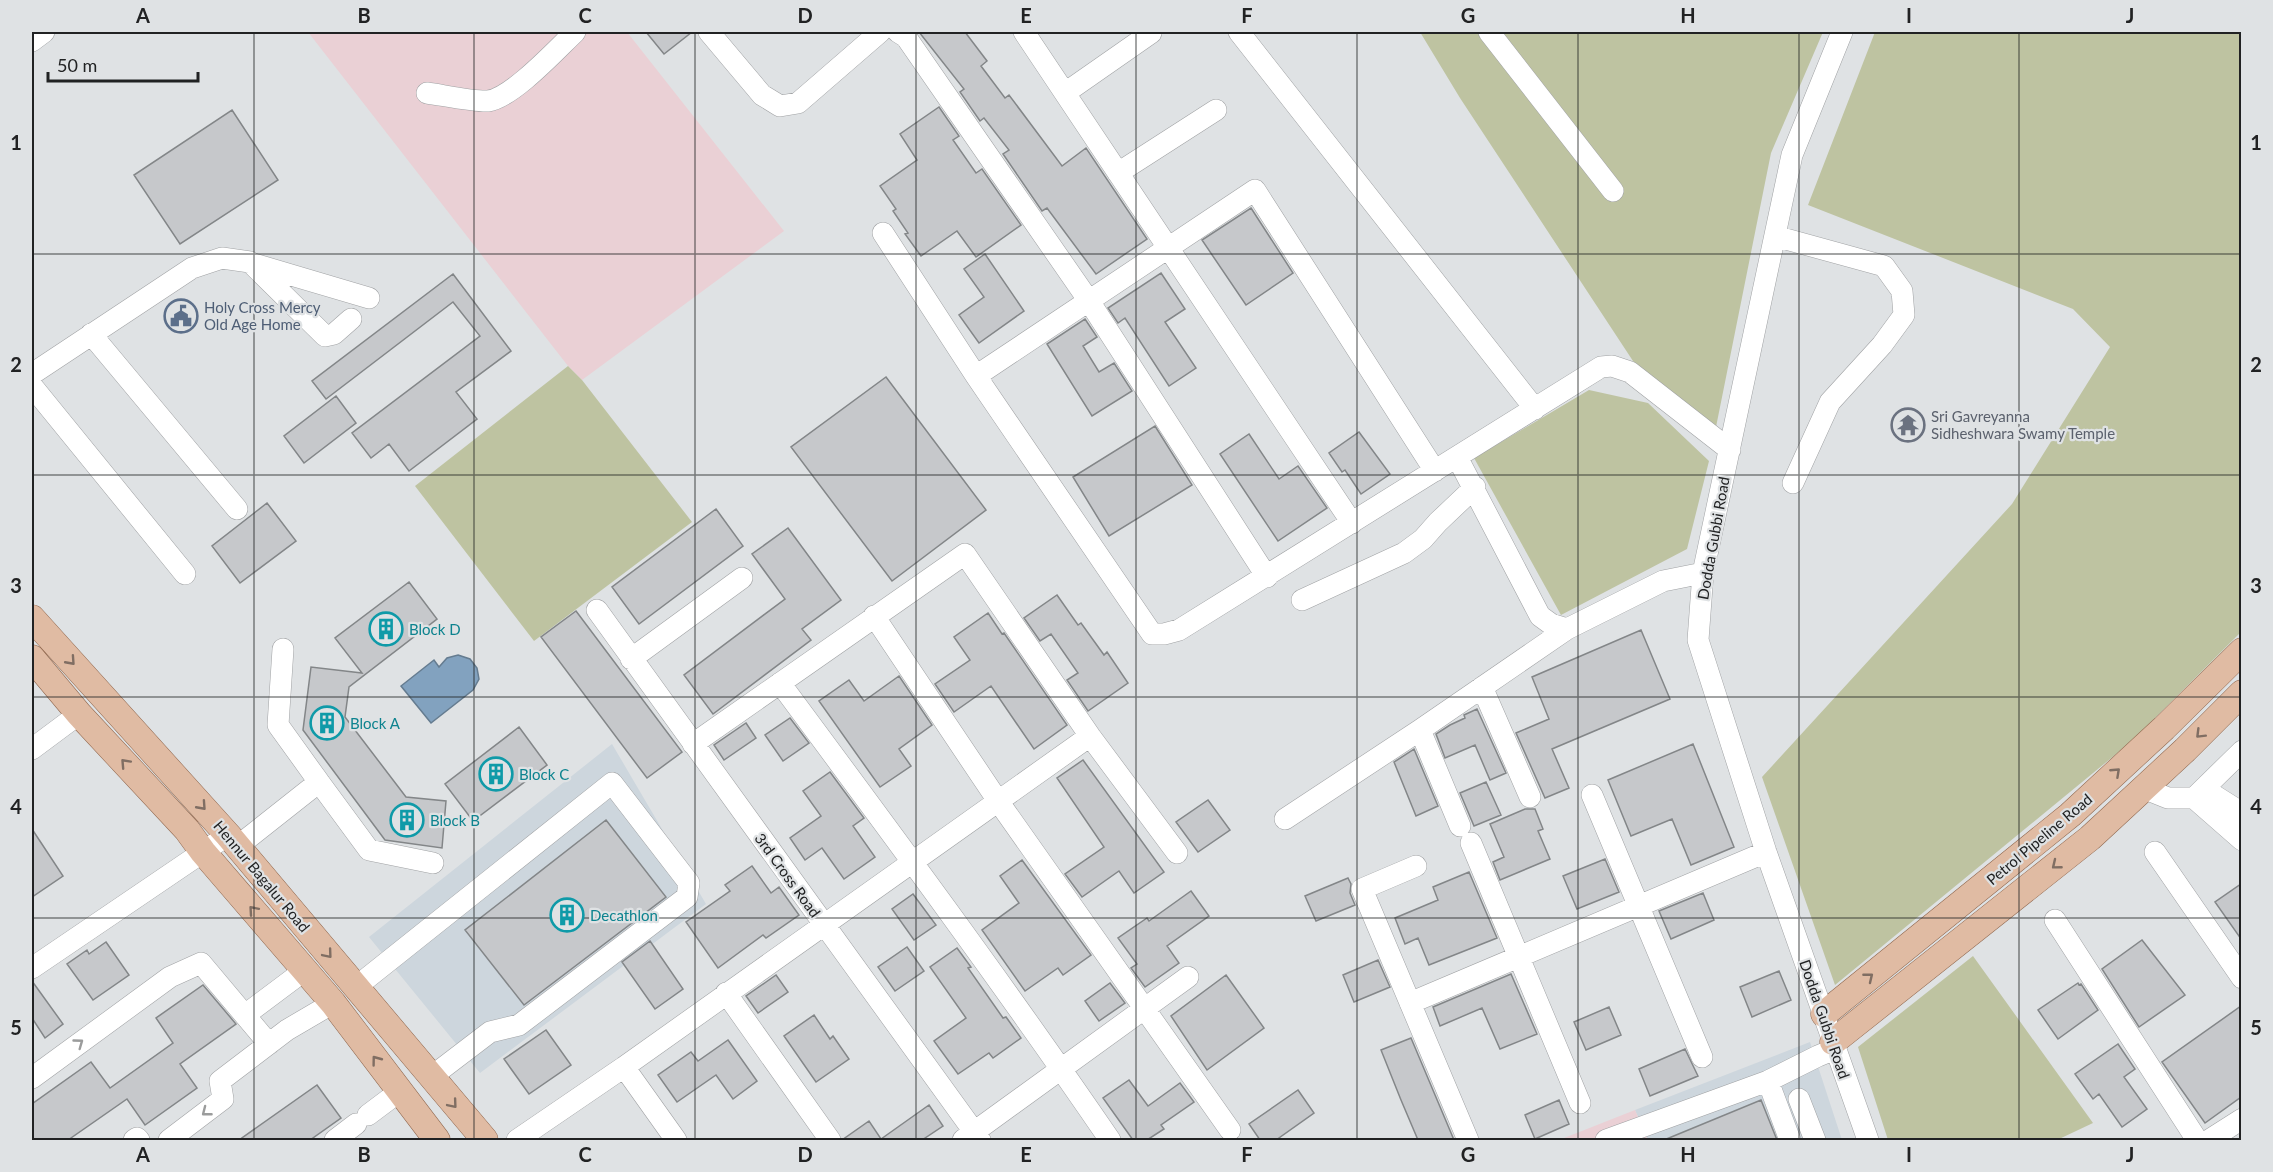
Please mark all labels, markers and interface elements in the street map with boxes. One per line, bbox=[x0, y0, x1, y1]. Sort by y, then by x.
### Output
text: A bbox=[135, 3, 150, 27]
text: B bbox=[357, 3, 371, 27]
text: C bbox=[578, 3, 592, 27]
text: D bbox=[797, 3, 813, 27]
text: E bbox=[1020, 3, 1032, 27]
text: F bbox=[1241, 3, 1253, 27]
text: G bbox=[1461, 3, 1475, 27]
text: H bbox=[1680, 3, 1696, 27]
text: I bbox=[1906, 3, 1912, 27]
text: J bbox=[2126, 3, 2134, 27]
scale bar bbox=[48, 45, 198, 83]
text: 50 m bbox=[57, 54, 97, 76]
text: 1 bbox=[10, 130, 22, 154]
text: 1 bbox=[2250, 130, 2262, 154]
public building icon: Holy Cross Mercy Old Age Home bbox=[163, 298, 199, 334]
place label: Holy Cross Mercy Old Age Home bbox=[204, 298, 321, 333]
text: 2 bbox=[10, 352, 22, 376]
text: 2 bbox=[2250, 352, 2262, 376]
temple icon: Sri Gavreyanna Sidheshwara Swamy Temple bbox=[1890, 407, 1926, 443]
place label: Sri Gavreyanna Sidheshwara Swamy Temple bbox=[1931, 407, 2115, 442]
street label: Dodda Gubbi Road bbox=[1693, 475, 1733, 601]
text: 3 bbox=[10, 573, 22, 597]
text: 3 bbox=[2250, 573, 2262, 597]
building icon: Block D bbox=[368, 611, 404, 647]
place label: Block D bbox=[409, 620, 461, 638]
one-way arrow bbox=[64, 654, 75, 665]
building icon: Block A bbox=[309, 705, 345, 741]
place label: Block A bbox=[350, 714, 401, 732]
one-way arrow bbox=[2197, 727, 2208, 738]
building icon: Block C bbox=[478, 756, 514, 792]
one-way arrow bbox=[121, 759, 132, 770]
place label: Block C bbox=[519, 765, 569, 783]
one-way arrow bbox=[2110, 768, 2120, 779]
street label: Petrol Pipeline Road bbox=[1983, 790, 2095, 888]
text: 4 bbox=[10, 794, 22, 818]
text: 4 bbox=[2250, 794, 2262, 818]
one-way arrow bbox=[195, 799, 206, 809]
building icon: Block B bbox=[389, 802, 425, 838]
place label: Block B bbox=[430, 811, 480, 829]
street label: Hennur Bagalur Road bbox=[210, 817, 314, 935]
street label: 3rd Cross Road bbox=[751, 829, 825, 921]
one-way arrow bbox=[2051, 857, 2062, 868]
building icon: Decathlon bbox=[549, 897, 585, 933]
one-way arrow bbox=[249, 905, 260, 916]
place label: Decathlon bbox=[590, 906, 658, 924]
one-way arrow bbox=[321, 947, 332, 958]
street label: Dodda Gubbi Road bbox=[1796, 957, 1854, 1081]
one-way arrow bbox=[1862, 973, 1873, 984]
text: 5 bbox=[10, 1015, 22, 1039]
text: 5 bbox=[2250, 1015, 2262, 1039]
one-way arrow bbox=[72, 1040, 83, 1051]
one-way arrow bbox=[373, 1056, 384, 1067]
one-way arrow bbox=[446, 1097, 457, 1108]
one-way arrow bbox=[202, 1104, 213, 1115]
text: A bbox=[135, 1142, 150, 1166]
text: B bbox=[357, 1142, 371, 1166]
text: C bbox=[578, 1142, 592, 1166]
text: D bbox=[797, 1142, 813, 1166]
text: E bbox=[1020, 1142, 1032, 1166]
text: F bbox=[1241, 1142, 1253, 1166]
text: G bbox=[1461, 1142, 1475, 1166]
text: H bbox=[1680, 1142, 1696, 1166]
text: I bbox=[1906, 1142, 1912, 1166]
text: J bbox=[2126, 1142, 2134, 1166]

